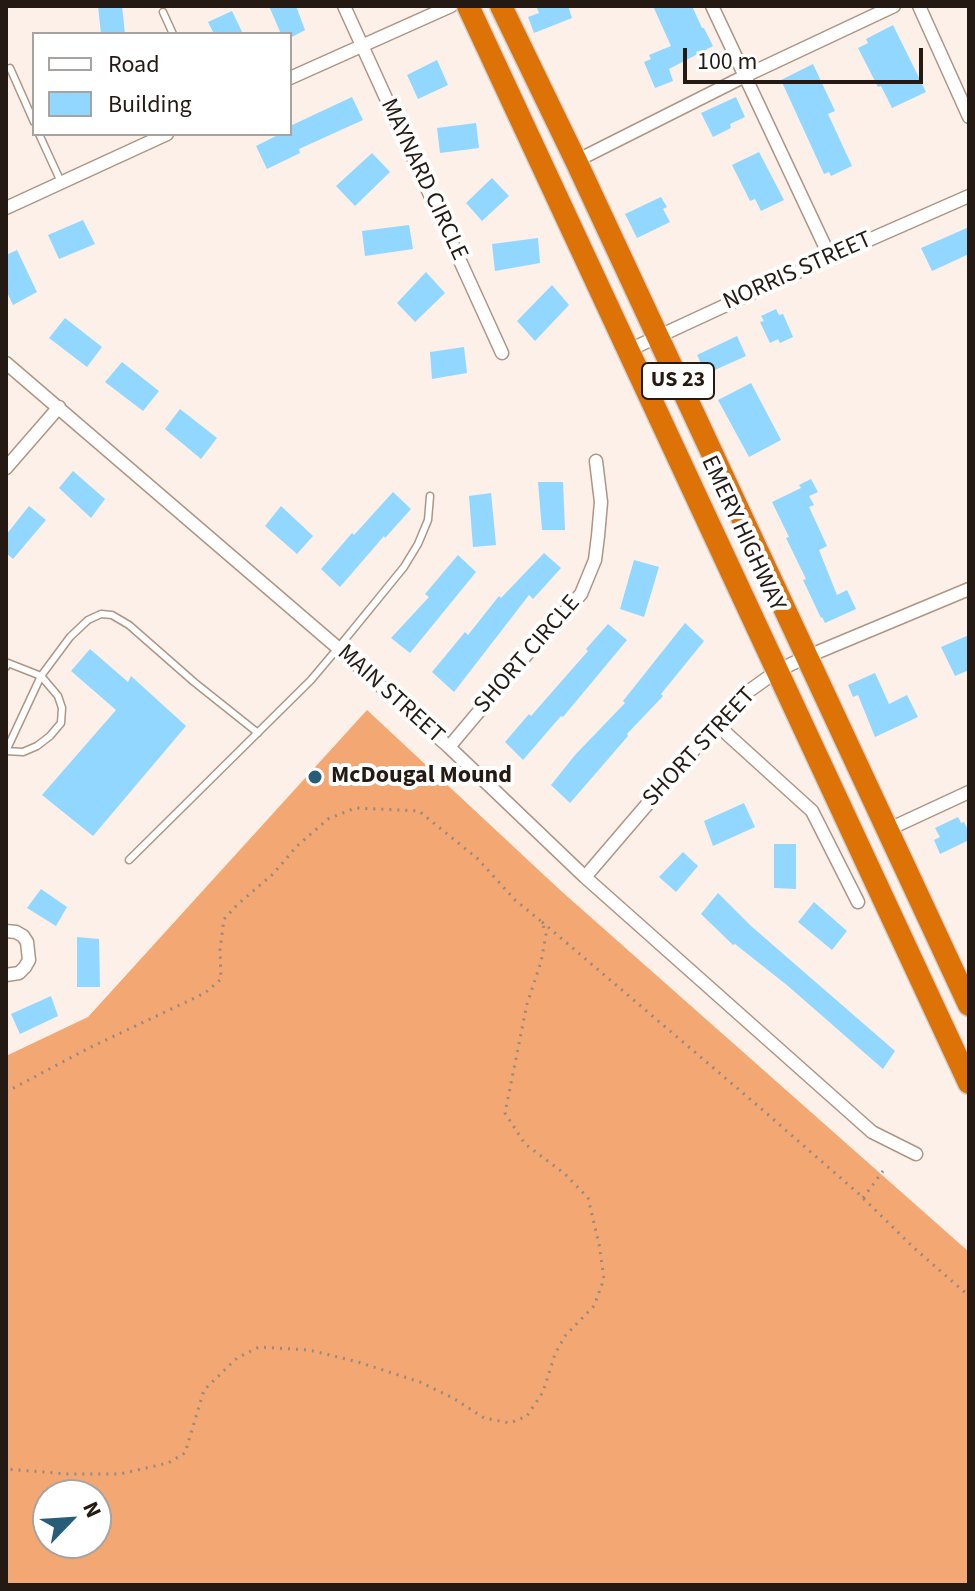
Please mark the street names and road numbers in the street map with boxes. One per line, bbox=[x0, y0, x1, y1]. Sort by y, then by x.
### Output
street label: MAYNARD CIRCLE bbox=[373, 95, 473, 265]
street label: NORRIS STREET bbox=[719, 226, 877, 318]
road number: US 23 bbox=[642, 363, 714, 399]
street label: EMERY HIGHWAY bbox=[693, 452, 791, 616]
street label: SHORT CIRCLE bbox=[469, 590, 587, 720]
street label: MAIN STREET bbox=[331, 639, 449, 751]
street label: SHORT STREET bbox=[637, 682, 763, 814]

